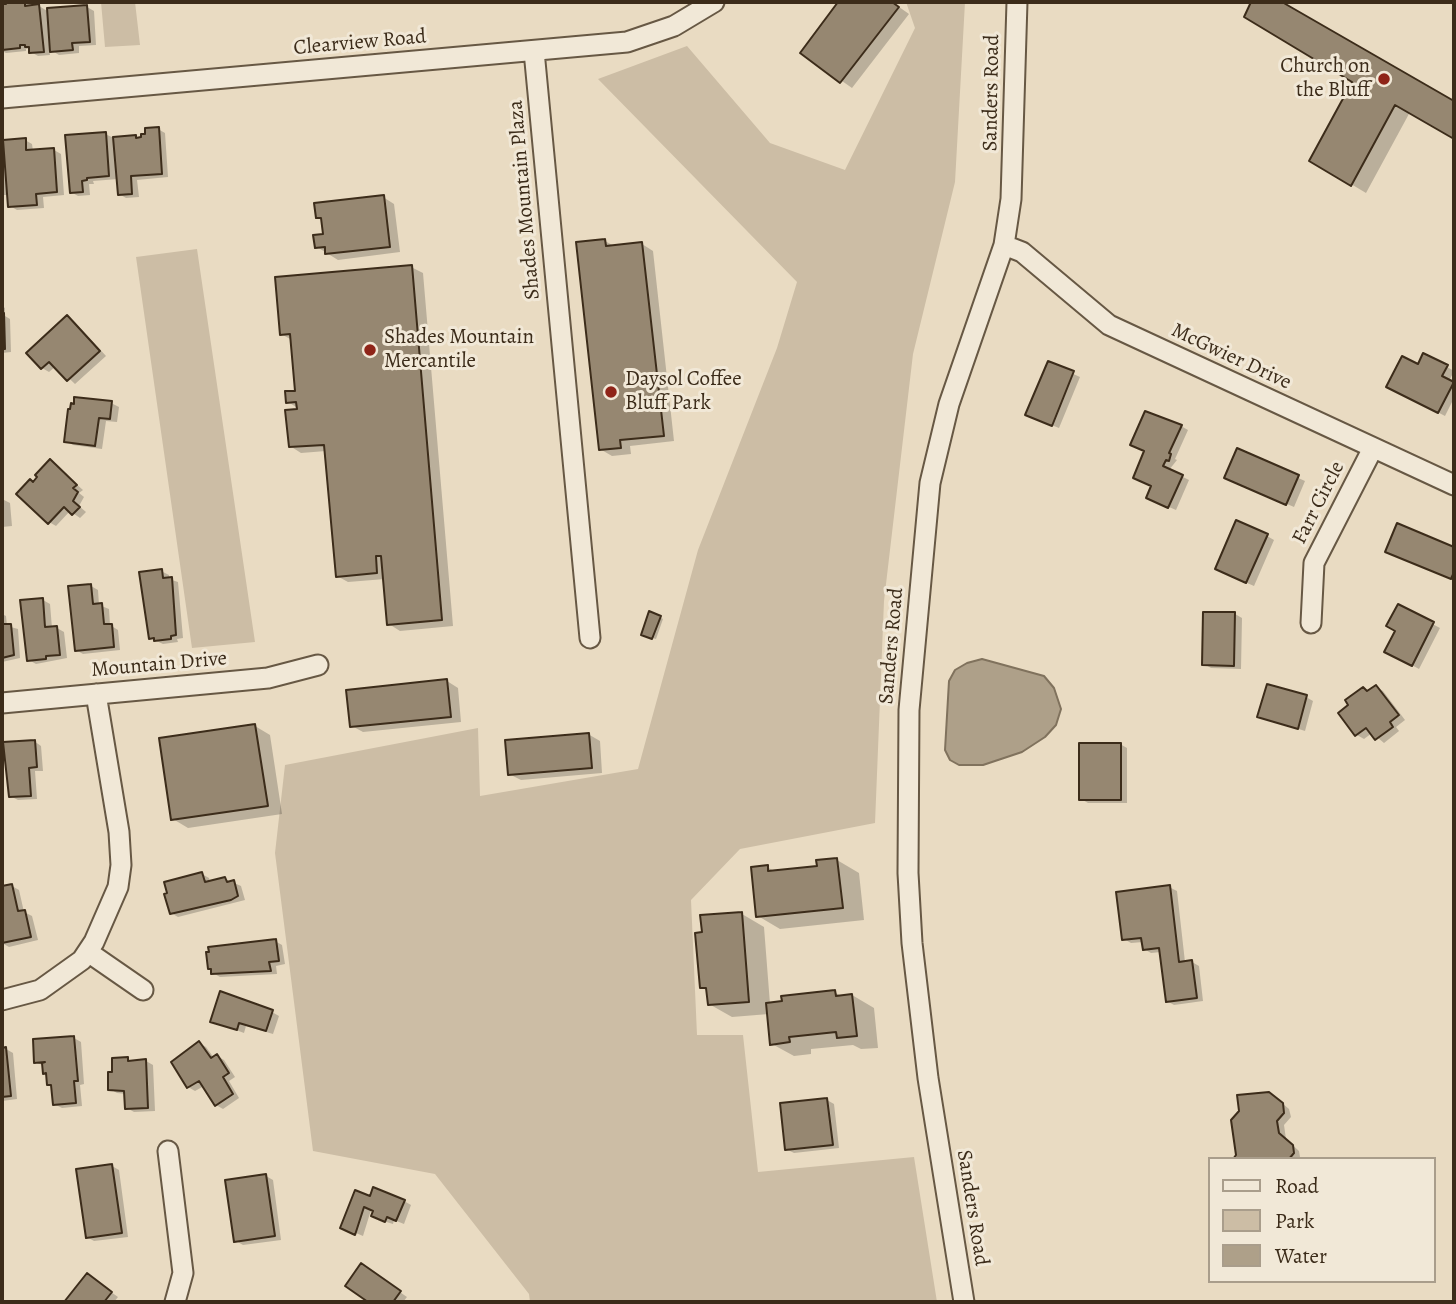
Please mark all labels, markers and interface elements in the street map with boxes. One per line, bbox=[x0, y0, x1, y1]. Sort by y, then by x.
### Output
street label: Clearview Road bbox=[293, 25, 427, 61]
street label: Sanders Road bbox=[978, 34, 1006, 152]
place label: Church on the Bluff bbox=[1280, 54, 1370, 104]
marker: Church on the Bluff bbox=[1376, 71, 1392, 87]
street label: Shades Mountain Plaza bbox=[504, 99, 546, 301]
street label: McGwier Drive bbox=[1167, 318, 1295, 396]
place label: Shades Mountain Mercantile bbox=[384, 325, 534, 375]
marker: Shades Mountain Mercantile bbox=[362, 342, 378, 358]
place label: Daysol Coffee Bluff Park bbox=[625, 367, 742, 417]
marker: Daysol Coffee Bluff Park bbox=[603, 384, 619, 400]
street label: Farr Circle bbox=[1287, 457, 1351, 549]
street label: Sanders Road bbox=[874, 587, 910, 705]
street label: Mountain Drive bbox=[90, 647, 228, 683]
street label: Sanders Road bbox=[950, 1148, 994, 1268]
legend bbox=[1208, 1157, 1435, 1283]
text: Road bbox=[1275, 1172, 1319, 1200]
text: Park bbox=[1275, 1207, 1314, 1235]
text: Water bbox=[1275, 1242, 1327, 1270]

